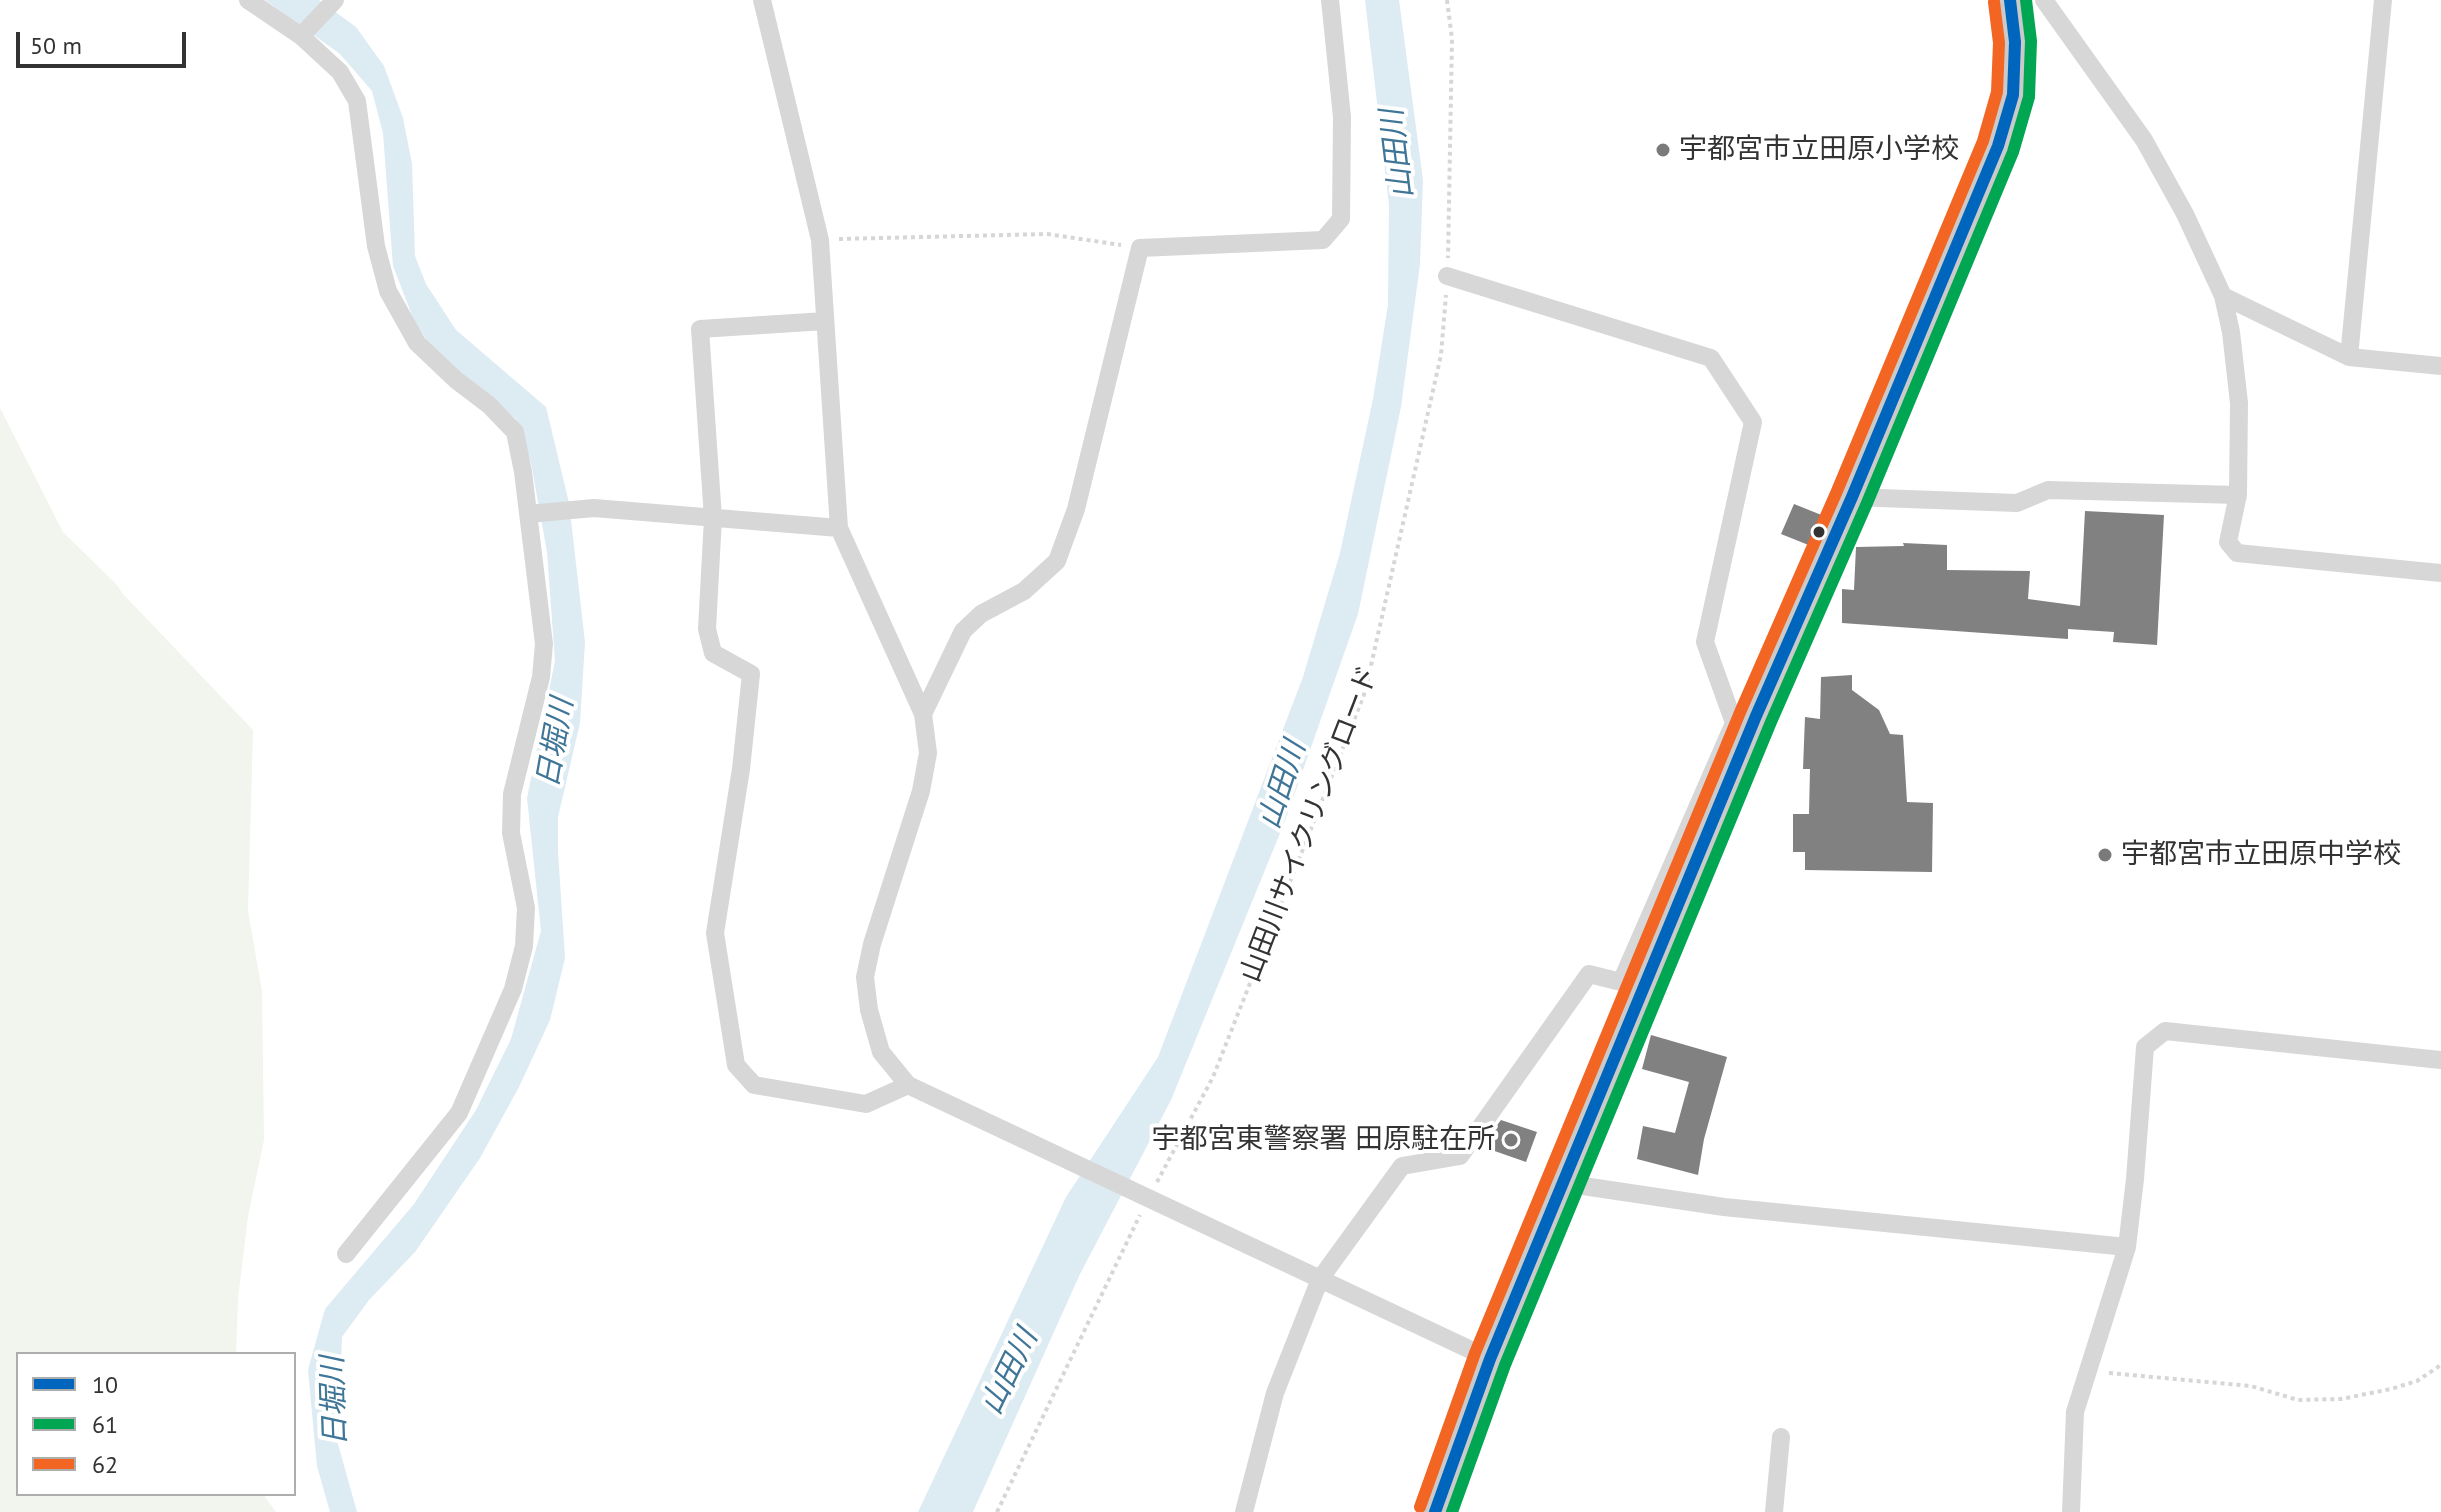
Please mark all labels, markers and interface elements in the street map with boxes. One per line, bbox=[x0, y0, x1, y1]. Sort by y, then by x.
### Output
scale bar bbox=[20, 16, 190, 66]
text: 50 m bbox=[30, 30, 82, 61]
water label: 山田川 bbox=[1375, 107, 1421, 201]
place label: 宇都宮市立田原小学校 bbox=[1679, 133, 1959, 167]
marker: 宇都宮市立田原小学校 bbox=[1654, 141, 1672, 159]
unlabelled marker bbox=[1811, 524, 1827, 540]
street label: 山田川サイクリングロード bbox=[1234, 661, 1386, 987]
water label: 日堀川 bbox=[530, 696, 582, 790]
water label: 山田川 bbox=[1252, 737, 1314, 833]
place label: 宇都宮市立田原中学校 bbox=[2121, 838, 2401, 872]
marker: 宇都宮市立田原中学校 bbox=[2096, 846, 2114, 864]
place label: 宇都宮東警察署 田原駐在所 bbox=[1152, 1123, 1495, 1157]
marker: 宇都宮東警察署 田原駐在所 bbox=[1502, 1131, 1520, 1149]
water label: 山田川 bbox=[974, 1324, 1046, 1420]
legend bbox=[16, 1352, 296, 1496]
water label: 日堀川 bbox=[315, 1355, 355, 1447]
text: 10 bbox=[92, 1369, 118, 1400]
text: 61 bbox=[92, 1409, 118, 1440]
text: 62 bbox=[92, 1449, 118, 1480]

